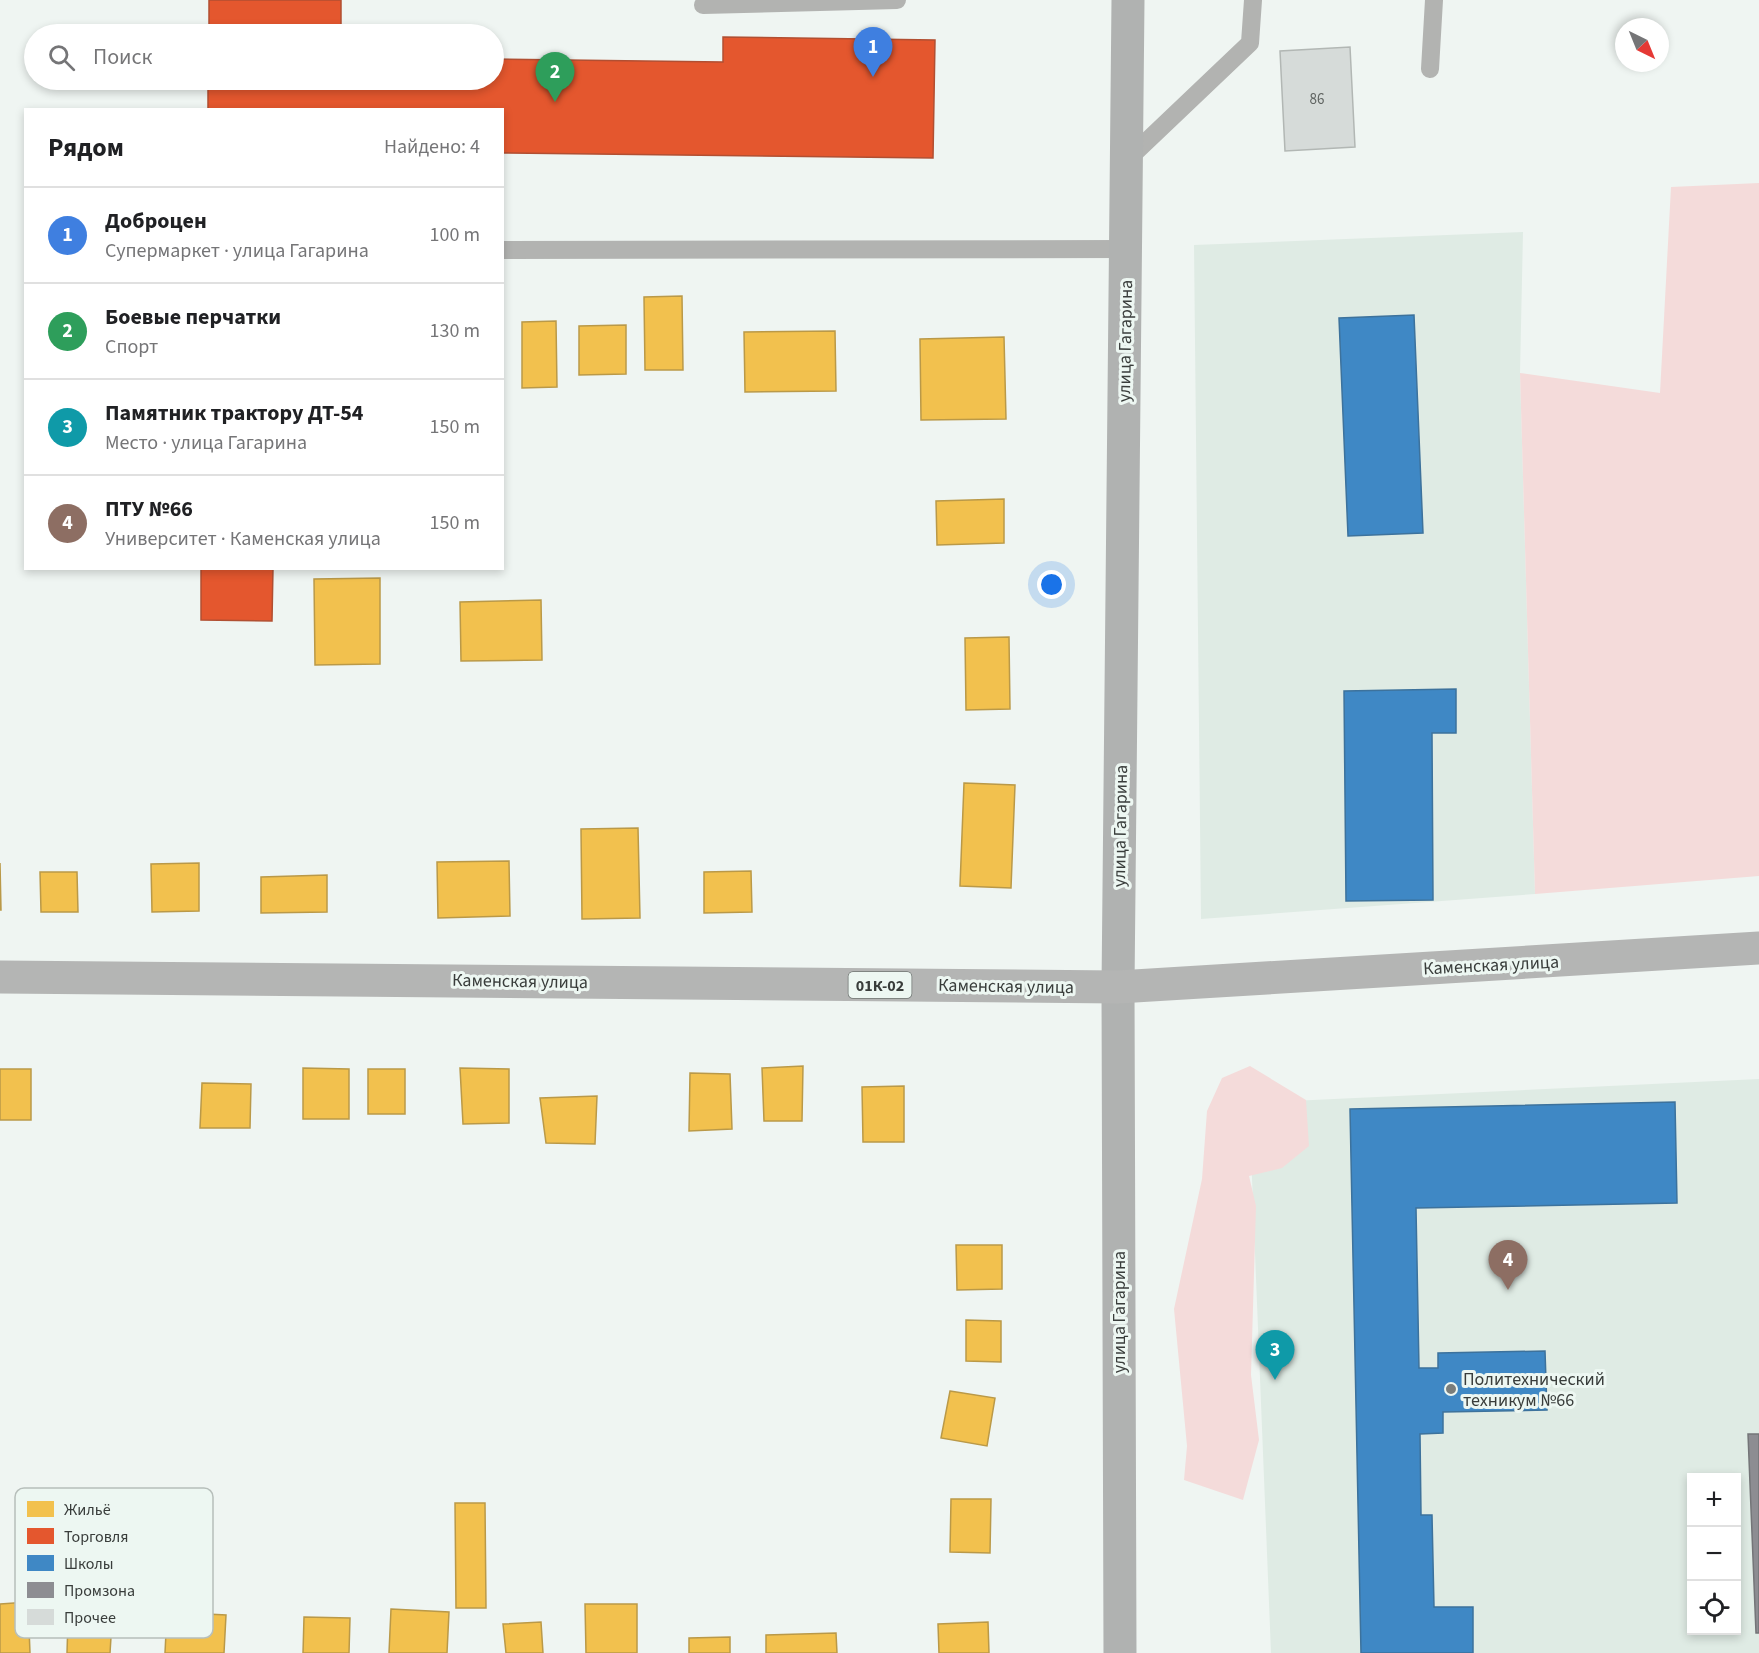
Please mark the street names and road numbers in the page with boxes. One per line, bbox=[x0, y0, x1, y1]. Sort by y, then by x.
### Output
street label: улица Гагарина bbox=[1112, 280, 1139, 402]
street label: улица Гагарина bbox=[1107, 765, 1134, 887]
street label: Каменская улица bbox=[1422, 949, 1560, 982]
street label: Каменская улица bbox=[452, 968, 588, 995]
road number: 01К-02 bbox=[848, 972, 912, 998]
street label: Каменская улица bbox=[938, 973, 1074, 1000]
street label: улица Гагарина bbox=[1107, 1251, 1132, 1373]

